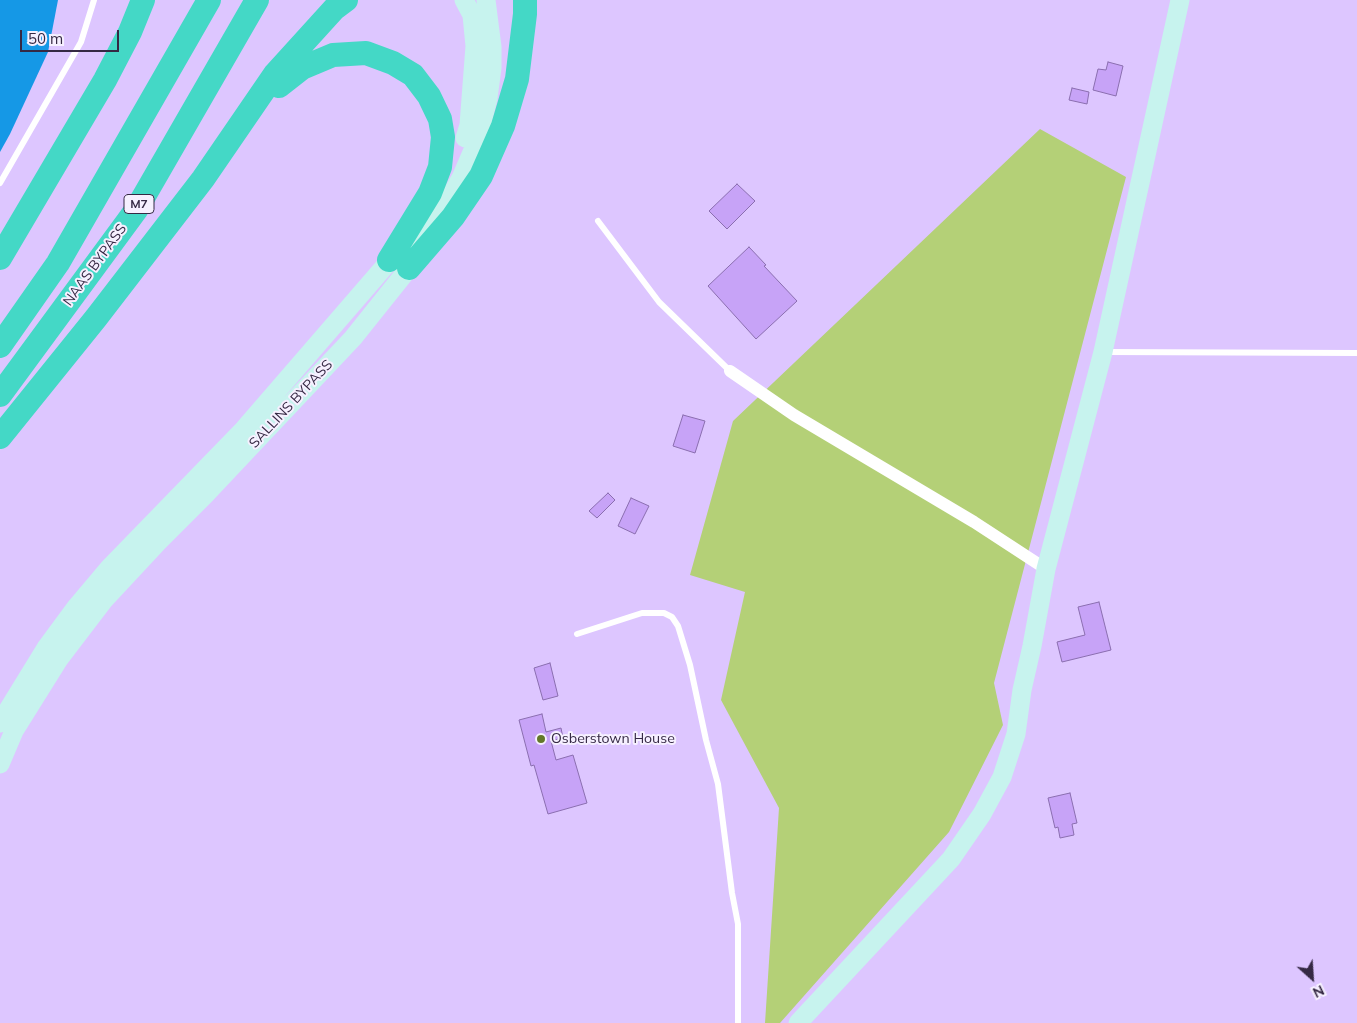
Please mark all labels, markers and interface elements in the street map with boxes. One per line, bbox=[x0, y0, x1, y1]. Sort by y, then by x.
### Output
scale bar bbox=[22, 20, 121, 52]
text: 50 m bbox=[28, 29, 63, 48]
road number: M7 bbox=[124, 194, 154, 213]
street label: NAAS BYPASS bbox=[60, 221, 130, 309]
street label: SALLINS BYPASS bbox=[246, 356, 336, 452]
place label: Osberstown House bbox=[551, 731, 675, 747]
marker: Osberstown House bbox=[535, 733, 547, 745]
north arrow bbox=[1287, 953, 1337, 1003]
text: N bbox=[1310, 981, 1327, 1002]

